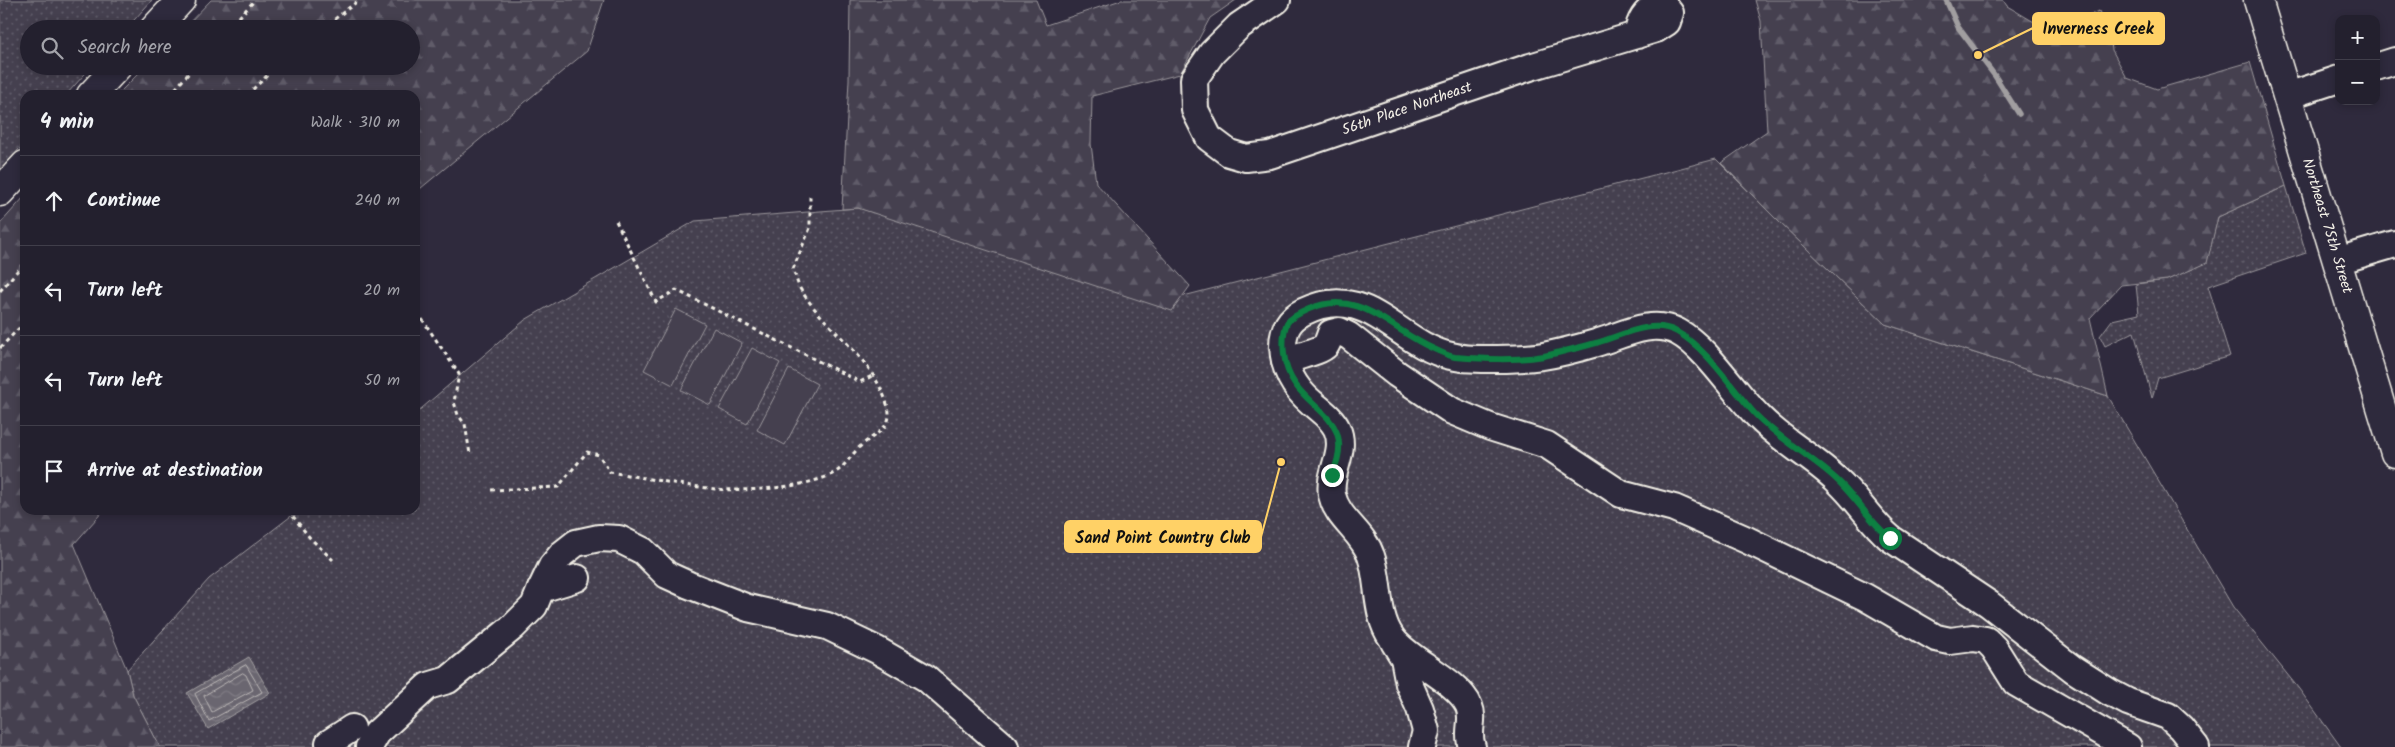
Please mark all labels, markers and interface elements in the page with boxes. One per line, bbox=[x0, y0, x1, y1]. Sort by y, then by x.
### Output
callout: Inverness Creek bbox=[2033, 13, 2164, 44]
map controls bbox=[2335, 15, 2380, 105]
button: + bbox=[2335, 15, 2380, 60]
text: Inverness Creek bbox=[2042, 17, 2155, 42]
search box bbox=[20, 20, 420, 75]
text: Search here bbox=[78, 33, 172, 63]
icon: search bbox=[38, 34, 66, 62]
button: − bbox=[2335, 60, 2380, 105]
street label: 56th Place Northeast bbox=[1339, 75, 1476, 143]
text: 4 min bbox=[40, 106, 94, 139]
text: Walk · 310 m bbox=[311, 110, 400, 135]
street label: Northeast 75th Street bbox=[2295, 155, 2359, 297]
text: Continue bbox=[87, 186, 160, 216]
icon: ahead bbox=[40, 187, 68, 215]
text: 240 m bbox=[355, 188, 400, 213]
text: Turn left bbox=[87, 276, 162, 306]
icon: left bbox=[40, 277, 68, 305]
text: 20 m bbox=[364, 278, 400, 303]
text: Turn left bbox=[87, 366, 162, 396]
icon: left bbox=[40, 367, 68, 395]
text: 50 m bbox=[364, 368, 400, 393]
text: Arrive at destination bbox=[87, 456, 263, 486]
icon: arrive bbox=[40, 457, 68, 485]
route end bbox=[1321, 464, 1344, 487]
callout: Sand Point Country Club bbox=[1065, 521, 1261, 552]
text: Sand Point Country Club bbox=[1075, 526, 1251, 551]
route start bbox=[1879, 527, 1902, 550]

